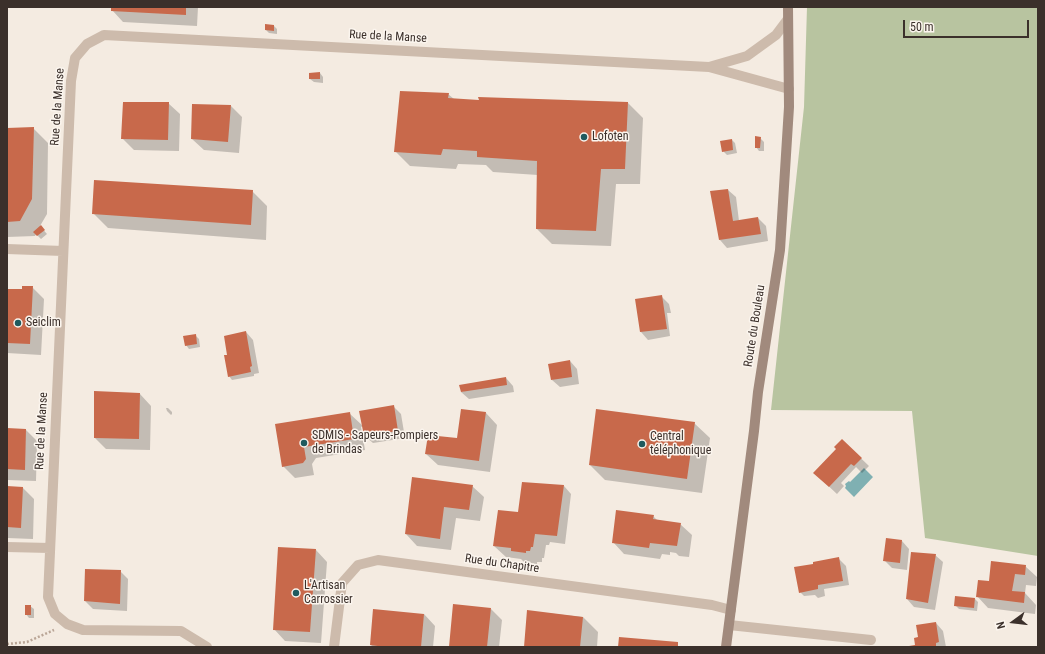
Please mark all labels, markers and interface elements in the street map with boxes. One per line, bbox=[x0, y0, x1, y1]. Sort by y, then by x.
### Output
scale bar bbox=[905, 12, 1031, 38]
text: 50 m bbox=[910, 20, 934, 34]
street label: Rue de la Manse bbox=[349, 28, 427, 46]
street label: Rue de la Manse bbox=[48, 68, 68, 146]
place label: Lofoten bbox=[592, 130, 629, 144]
marker: Lofoten bbox=[579, 132, 589, 142]
street label: Route du Bouleau bbox=[741, 284, 769, 368]
place label: Seiclim bbox=[26, 316, 61, 330]
marker: Seiclim bbox=[13, 318, 23, 328]
street label: Rue de la Manse bbox=[33, 392, 51, 470]
place label: SDMIS - Sapeurs-Pompiers de Brindas bbox=[312, 429, 438, 457]
place label: Central téléphonique bbox=[650, 430, 711, 458]
marker: SDMIS - Sapeurs-Pompiers de Brindas bbox=[299, 438, 309, 448]
marker: Central téléphonique bbox=[637, 439, 647, 449]
street label: Rue du Chapitre bbox=[464, 552, 540, 576]
place label: L'Artisan Carrossier bbox=[304, 579, 353, 607]
marker: L'Artisan Carrossier bbox=[291, 588, 301, 598]
north arrow bbox=[993, 602, 1033, 642]
text: N bbox=[994, 620, 1008, 630]

